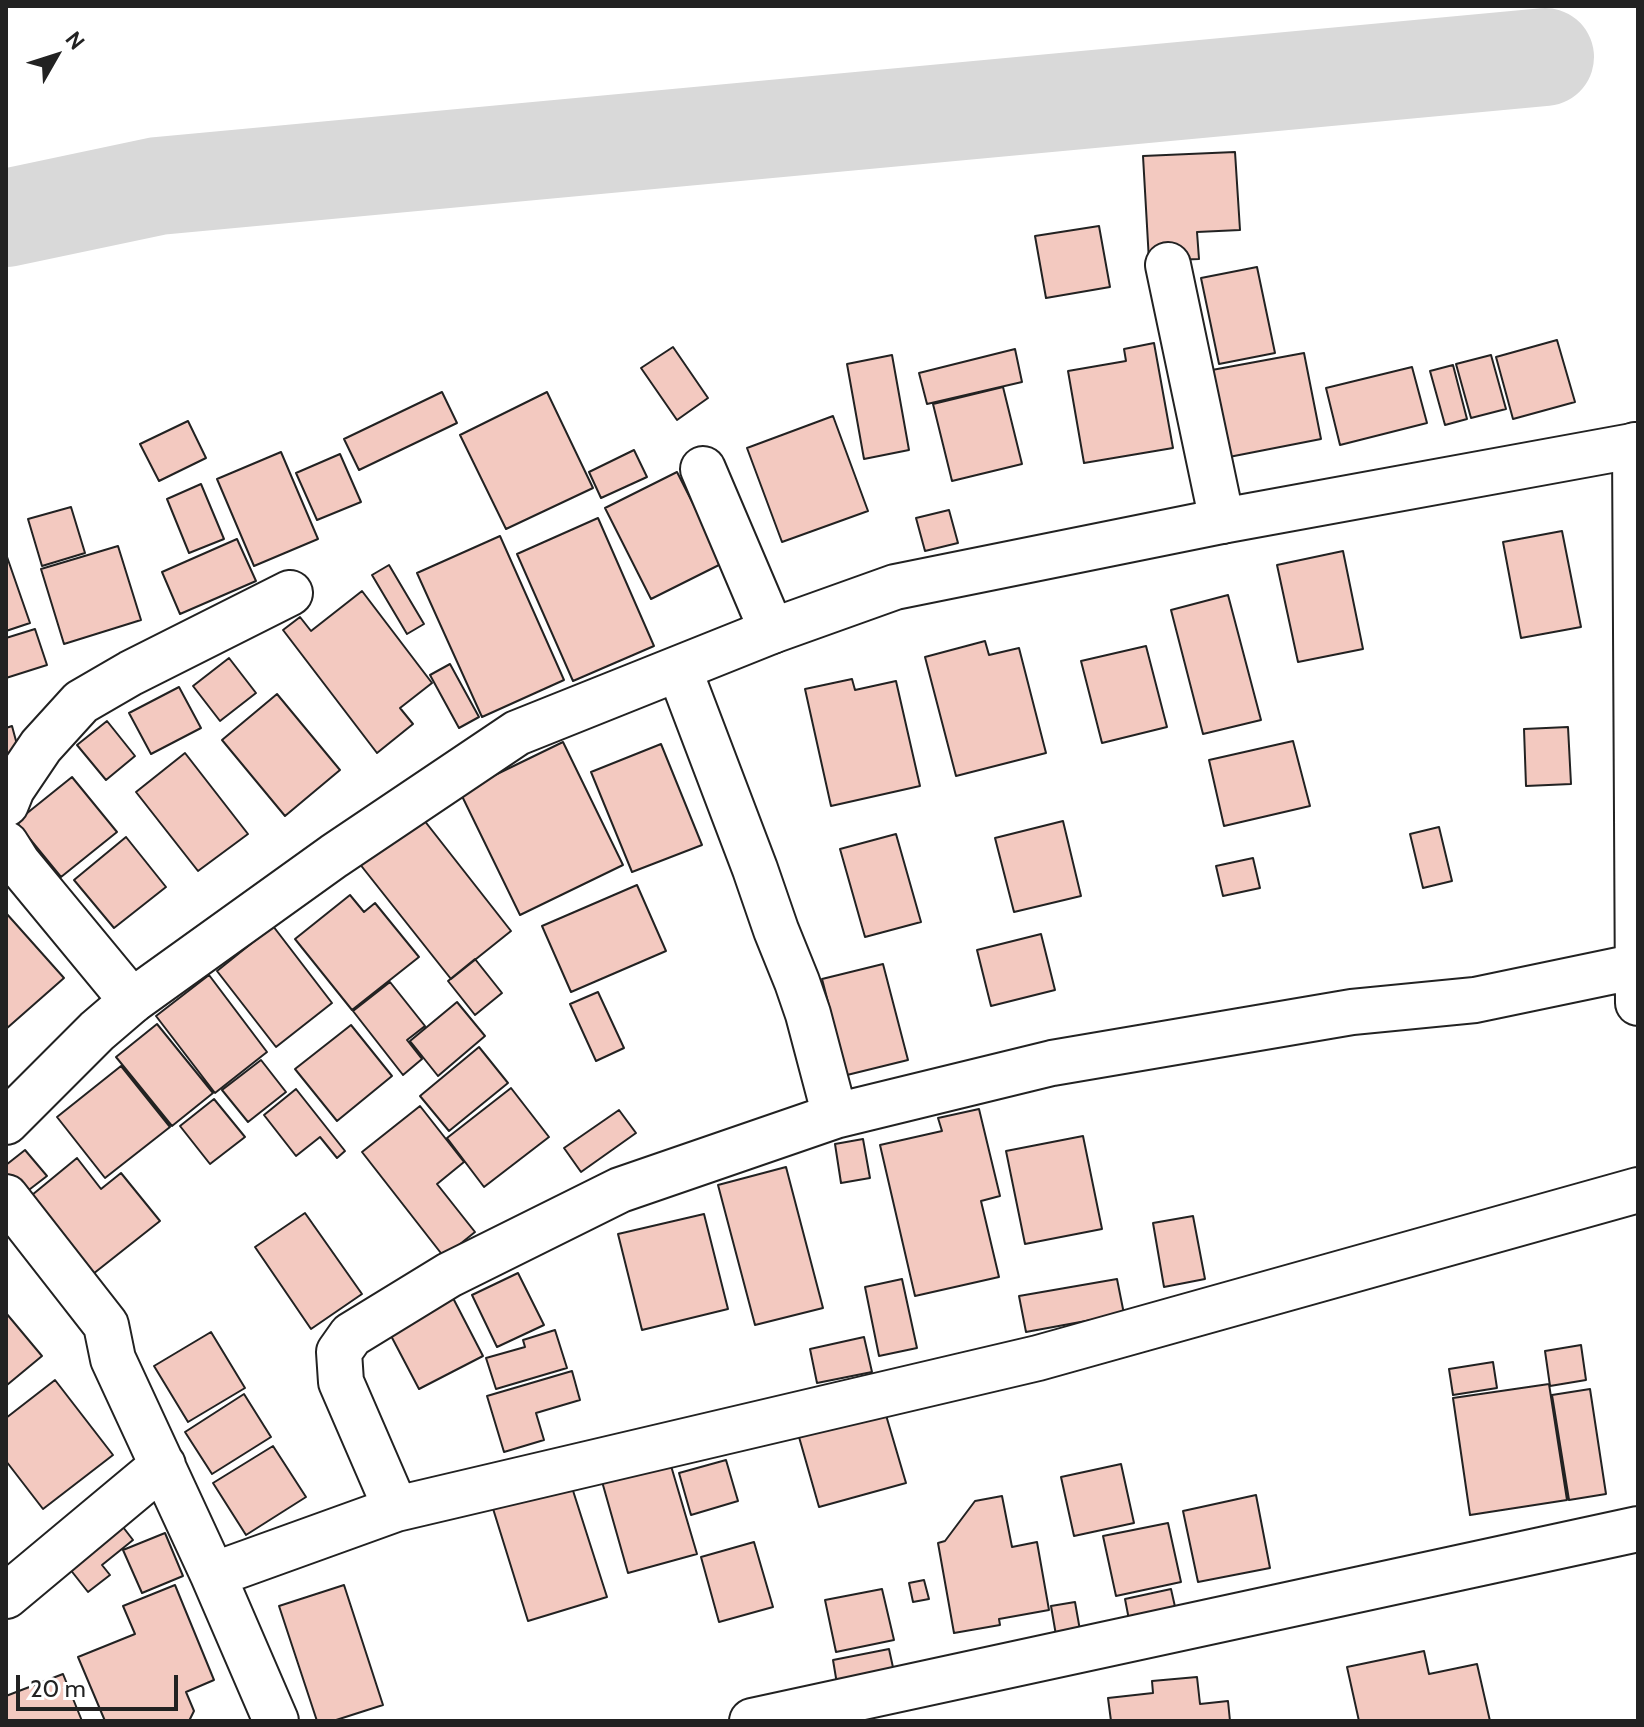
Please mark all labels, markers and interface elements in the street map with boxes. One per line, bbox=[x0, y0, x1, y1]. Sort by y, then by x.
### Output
north arrow bbox=[16, 16, 96, 96]
text: N bbox=[60, 26, 90, 55]
scale bar bbox=[20, 1659, 182, 1709]
text: 20 m bbox=[30, 1674, 86, 1703]

